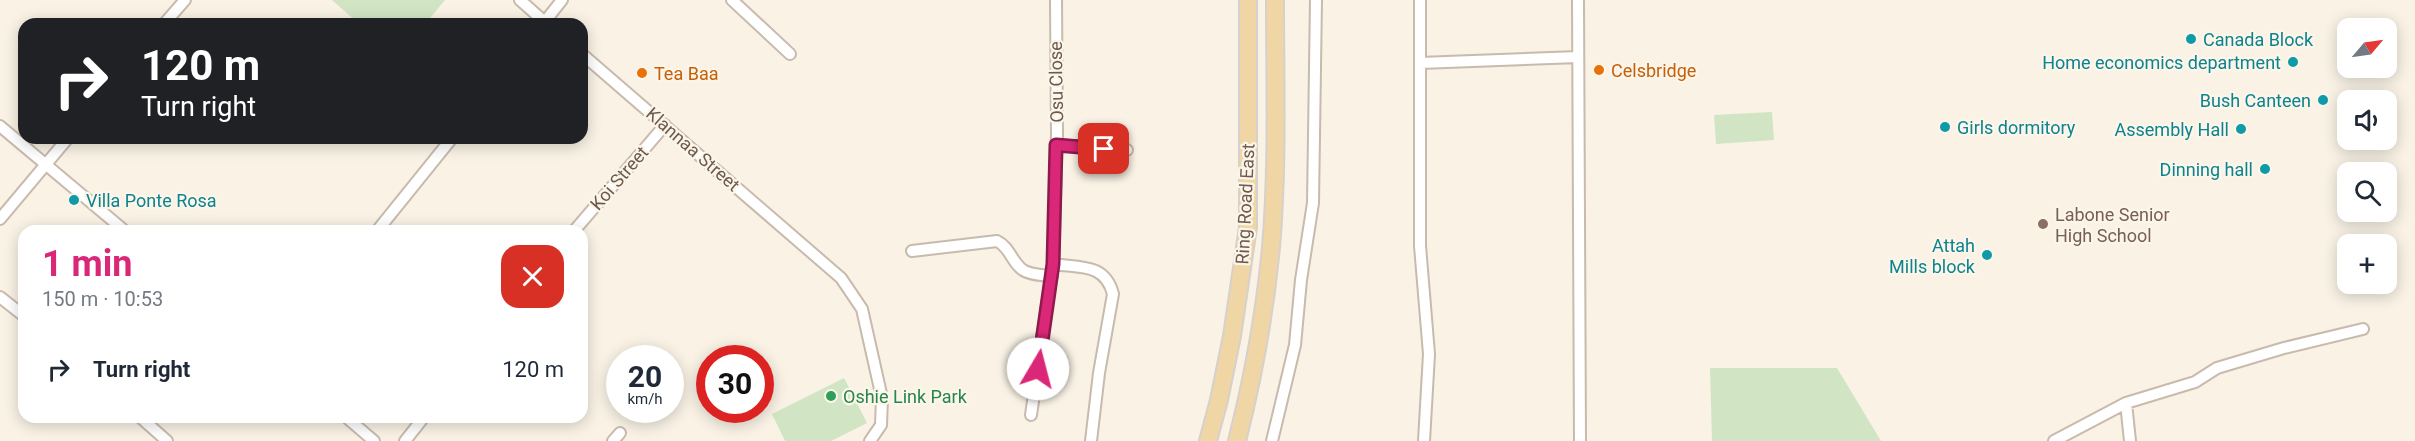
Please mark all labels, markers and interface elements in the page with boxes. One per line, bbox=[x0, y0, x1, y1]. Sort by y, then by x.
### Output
north arrow bbox=[2337, 18, 2397, 78]
map controls bbox=[2337, 18, 2397, 294]
place label: Canada Block bbox=[2203, 29, 2314, 50]
marker: Canada Block bbox=[2184, 32, 2198, 46]
text: 120 m bbox=[141, 41, 260, 90]
street label: Osu Close bbox=[1045, 41, 1067, 123]
icon: right bbox=[42, 42, 120, 120]
place label: Home economics department bbox=[2042, 52, 2281, 73]
marker: Home economics department bbox=[2286, 55, 2300, 69]
place label: Celsbridge bbox=[1611, 60, 1696, 81]
place label: Tea Baa bbox=[654, 63, 718, 84]
marker: Celsbridge bbox=[1592, 63, 1606, 77]
marker: Tea Baa bbox=[635, 66, 649, 80]
place label: Bush Canteen bbox=[2200, 90, 2311, 111]
button: sound bbox=[2337, 90, 2397, 150]
text: Turn right bbox=[141, 91, 256, 123]
marker: Bush Canteen bbox=[2316, 93, 2330, 107]
street label: Klannaa Street bbox=[642, 103, 744, 195]
place label: Girls dormitory bbox=[1957, 117, 2076, 138]
place label: Assembly Hall bbox=[2114, 119, 2229, 140]
marker: Girls dormitory bbox=[1938, 120, 1952, 134]
marker: Assembly Hall bbox=[2234, 122, 2248, 136]
pin bbox=[1078, 123, 1129, 174]
icon: arrive bbox=[1087, 132, 1120, 165]
street label: Koi Street bbox=[586, 142, 652, 214]
street label: Ring Road East bbox=[1231, 143, 1259, 265]
place label: Dinning hall bbox=[2160, 159, 2253, 180]
marker: Dinning hall bbox=[2258, 162, 2272, 176]
button: search bbox=[2337, 162, 2397, 222]
place label: Villa Ponte Rosa bbox=[86, 190, 217, 211]
marker: Villa Ponte Rosa bbox=[67, 193, 81, 207]
place label: Labone Senior High School bbox=[2055, 204, 2170, 246]
marker: Labone Senior High School bbox=[2036, 217, 2050, 231]
button: + bbox=[2337, 234, 2397, 294]
place label: Attah Mills block bbox=[1889, 235, 1976, 277]
text: 1 min bbox=[42, 243, 133, 285]
button: close bbox=[501, 245, 564, 308]
marker: Attah Mills block bbox=[1980, 248, 1994, 262]
text: 150 m · 10:53 bbox=[42, 287, 163, 311]
position arrow bbox=[1006, 337, 1070, 401]
speed limit sign: 30 bbox=[696, 345, 774, 423]
icon: right bbox=[42, 353, 75, 386]
text: Turn right bbox=[93, 357, 190, 382]
text: 120 m bbox=[502, 357, 564, 382]
text: 20 bbox=[628, 359, 662, 394]
place label: Oshie Link Park bbox=[843, 386, 968, 407]
marker: Oshie Link Park bbox=[824, 389, 838, 403]
text: km/h bbox=[627, 390, 663, 408]

